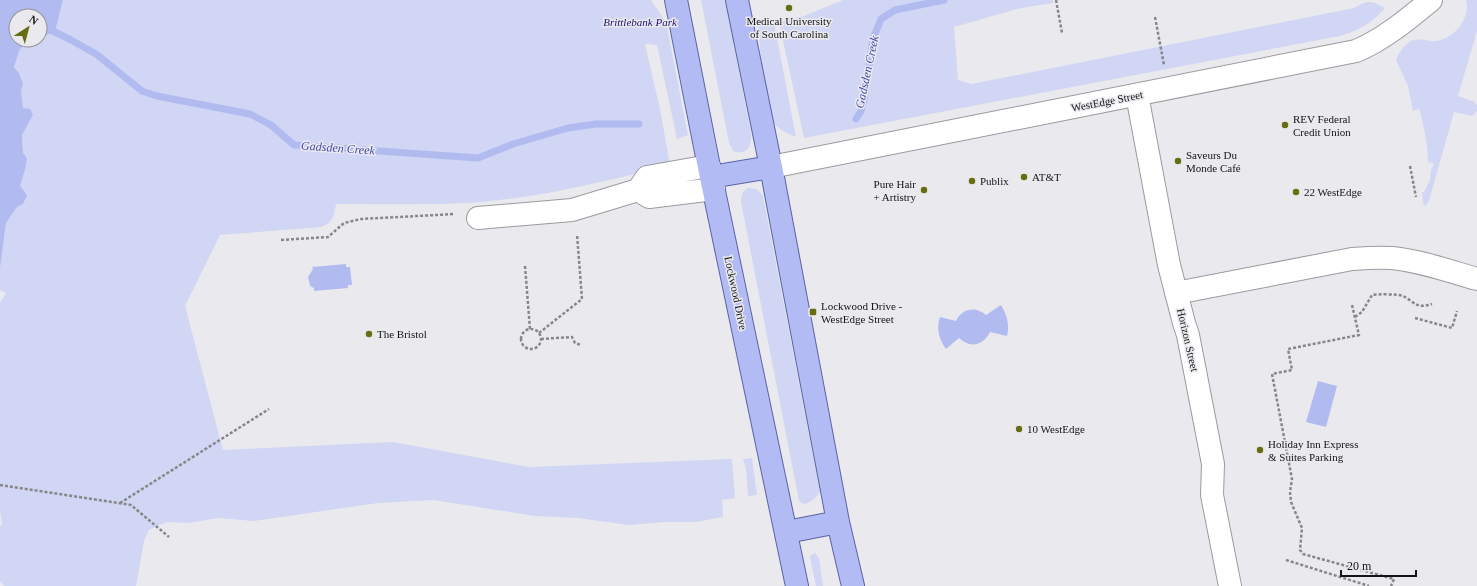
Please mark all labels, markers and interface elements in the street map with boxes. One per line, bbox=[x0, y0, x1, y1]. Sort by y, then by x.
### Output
marker: Medical University of South Carolina bbox=[784, 3, 794, 13]
north arrow bbox=[8, 8, 48, 48]
text: N bbox=[27, 13, 41, 27]
place label: Medical University of South Carolina bbox=[746, 15, 832, 40]
park label: Brittlebank Park bbox=[603, 16, 678, 28]
water label: Gadsden Creek bbox=[852, 34, 882, 110]
street label: WestEdge Street bbox=[1070, 88, 1144, 114]
place label: REV Federal Credit Union bbox=[1293, 113, 1351, 138]
marker: REV Federal Credit Union bbox=[1280, 120, 1290, 130]
water label: Gadsden Creek bbox=[301, 138, 376, 158]
place label: Saveurs Du Monde Café bbox=[1186, 149, 1241, 174]
marker: Saveurs Du Monde Café bbox=[1173, 156, 1183, 166]
place label: AT&T bbox=[1032, 171, 1061, 183]
marker: AT&T bbox=[1019, 172, 1029, 182]
place label: Publix bbox=[980, 175, 1009, 187]
marker: Publix bbox=[967, 176, 977, 186]
place label: Pure Hair + Artistry bbox=[873, 178, 916, 203]
marker: Pure Hair + Artistry bbox=[919, 185, 929, 195]
place label: 22 WestEdge bbox=[1304, 186, 1362, 198]
marker: 22 WestEdge bbox=[1291, 187, 1301, 197]
street label: Lockwood Drive bbox=[722, 255, 750, 331]
place label: Lockwood Drive - WestEdge Street bbox=[821, 300, 903, 325]
marker: Lockwood Drive - WestEdge Street bbox=[808, 307, 818, 317]
street label: Horizon Street bbox=[1175, 307, 1201, 373]
place label: The Bristol bbox=[377, 328, 427, 340]
marker: The Bristol bbox=[364, 329, 374, 339]
place label: 10 WestEdge bbox=[1027, 423, 1085, 435]
marker: 10 WestEdge bbox=[1014, 424, 1024, 434]
place label: Holiday Inn Express & Suites Parking bbox=[1268, 438, 1358, 463]
marker: Holiday Inn Express & Suites Parking bbox=[1255, 445, 1265, 455]
scale bar bbox=[1341, 552, 1416, 578]
text: 20 m bbox=[1347, 559, 1372, 573]

